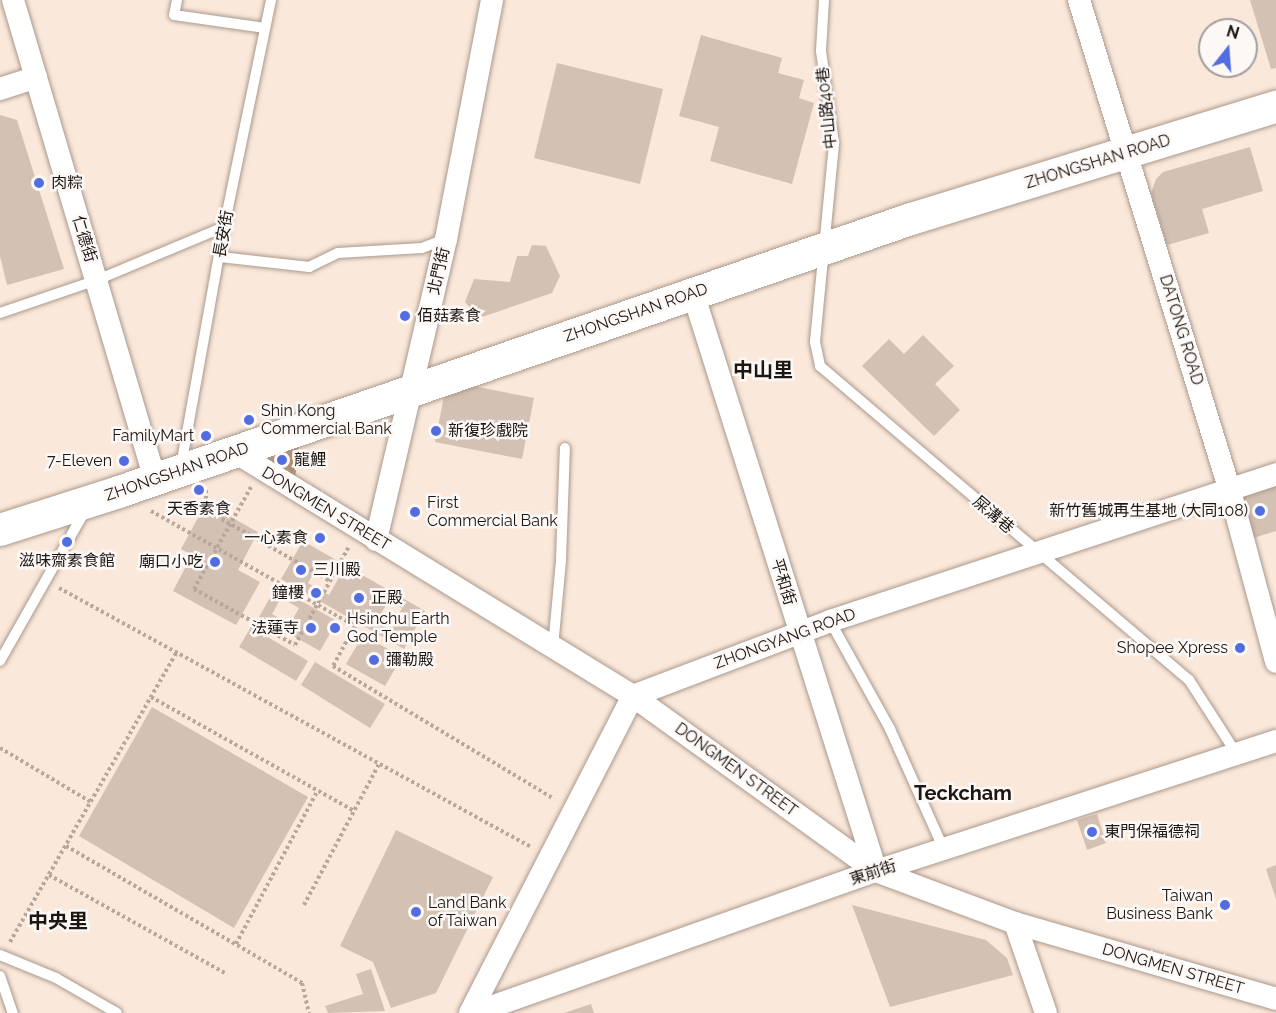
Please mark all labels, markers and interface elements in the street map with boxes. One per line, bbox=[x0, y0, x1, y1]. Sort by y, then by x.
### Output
north arrow bbox=[1198, 18, 1258, 78]
text: N bbox=[1224, 21, 1241, 43]
street label: 中山路40巷 bbox=[813, 66, 841, 150]
street label: ZHONGSHAN ROAD bbox=[1023, 131, 1173, 193]
place label: 肉粽 bbox=[51, 173, 83, 193]
marker: 肉粽 bbox=[32, 176, 46, 190]
street label: 長安街 bbox=[210, 209, 238, 259]
street label: 仁德街 bbox=[68, 213, 100, 265]
street label: 北門街 bbox=[424, 245, 454, 297]
street label: DATONG ROAD bbox=[1155, 273, 1207, 387]
street label: ZHONGSHAN ROAD bbox=[562, 279, 710, 347]
place label: 佰菇素食 bbox=[417, 306, 481, 326]
marker: 佰菇素食 bbox=[398, 309, 412, 323]
district label: 中山里 bbox=[733, 358, 793, 382]
place label: Shin Kong Commercial Bank bbox=[261, 401, 392, 439]
marker: Shin Kong Commercial Bank bbox=[242, 413, 256, 427]
place label: 新復珍戲院 bbox=[448, 421, 528, 441]
marker: 新復珍戲院 bbox=[429, 424, 443, 438]
place label: FamilyMart bbox=[112, 426, 194, 446]
marker: FamilyMart bbox=[199, 429, 213, 443]
street label: ZHONGSHAN ROAD bbox=[103, 438, 251, 506]
place label: 龍鯉 bbox=[294, 450, 326, 470]
place label: 7-Eleven bbox=[47, 451, 112, 471]
marker: 龍鯉 bbox=[275, 453, 289, 467]
marker: 7-Eleven bbox=[117, 454, 131, 468]
street label: DONGMEN STREET bbox=[258, 463, 394, 555]
marker: 天香素食 bbox=[192, 483, 206, 497]
street label: 屎溝巷 bbox=[969, 492, 1017, 538]
place label: First Commercial Bank bbox=[427, 493, 558, 531]
place label: 天香素食 bbox=[167, 499, 231, 519]
place label: 新竹舊城再生基地 (大同108) bbox=[1049, 501, 1248, 521]
marker: 新竹舊城再生基地 (大同108) bbox=[1253, 504, 1267, 518]
marker: First Commercial Bank bbox=[408, 505, 422, 519]
place label: 一心素食 bbox=[244, 528, 308, 548]
marker: 一心素食 bbox=[313, 531, 327, 545]
marker: 滋味齋素食館 bbox=[60, 535, 74, 549]
place label: 滋味齋素食館 bbox=[19, 551, 115, 571]
place label: 廟口小吃 bbox=[139, 552, 203, 572]
marker: 廟口小吃 bbox=[208, 555, 222, 569]
street label: 平和街 bbox=[767, 556, 799, 608]
place label: 三川殿 bbox=[313, 560, 361, 580]
marker: 三川殿 bbox=[294, 563, 308, 577]
place label: 鐘樓 bbox=[272, 583, 304, 603]
marker: 鐘樓 bbox=[309, 586, 323, 600]
place label: 正殿 bbox=[371, 588, 403, 608]
marker: 正殿 bbox=[352, 591, 366, 605]
street label: ZHONGYANG ROAD bbox=[712, 604, 858, 674]
place label: Hsinchu Earth God Temple bbox=[347, 609, 450, 647]
place label: 法蓮寺 bbox=[251, 618, 299, 638]
marker: 法蓮寺 bbox=[304, 621, 318, 635]
marker: Hsinchu Earth God Temple bbox=[328, 621, 342, 635]
place label: Shopee Xpress bbox=[1117, 638, 1228, 658]
marker: Shopee Xpress bbox=[1233, 641, 1247, 655]
place label: 彌勒殿 bbox=[386, 650, 434, 670]
marker: 彌勒殿 bbox=[367, 653, 381, 667]
street label: DONGMEN STREET bbox=[671, 719, 801, 821]
district label: Teckcham bbox=[914, 781, 1012, 805]
place label: 東門保福德祠 bbox=[1104, 822, 1200, 842]
marker: 東門保福德祠 bbox=[1085, 825, 1099, 839]
street label: 東前街 bbox=[847, 856, 899, 890]
place label: Taiwan Business Bank bbox=[1106, 886, 1213, 924]
place label: Land Bank of Taiwan bbox=[428, 893, 507, 931]
marker: Taiwan Business Bank bbox=[1218, 898, 1232, 912]
marker: Land Bank of Taiwan bbox=[409, 905, 423, 919]
district label: 中央里 bbox=[28, 909, 88, 933]
street label: DONGMEN STREET bbox=[1100, 940, 1246, 998]

